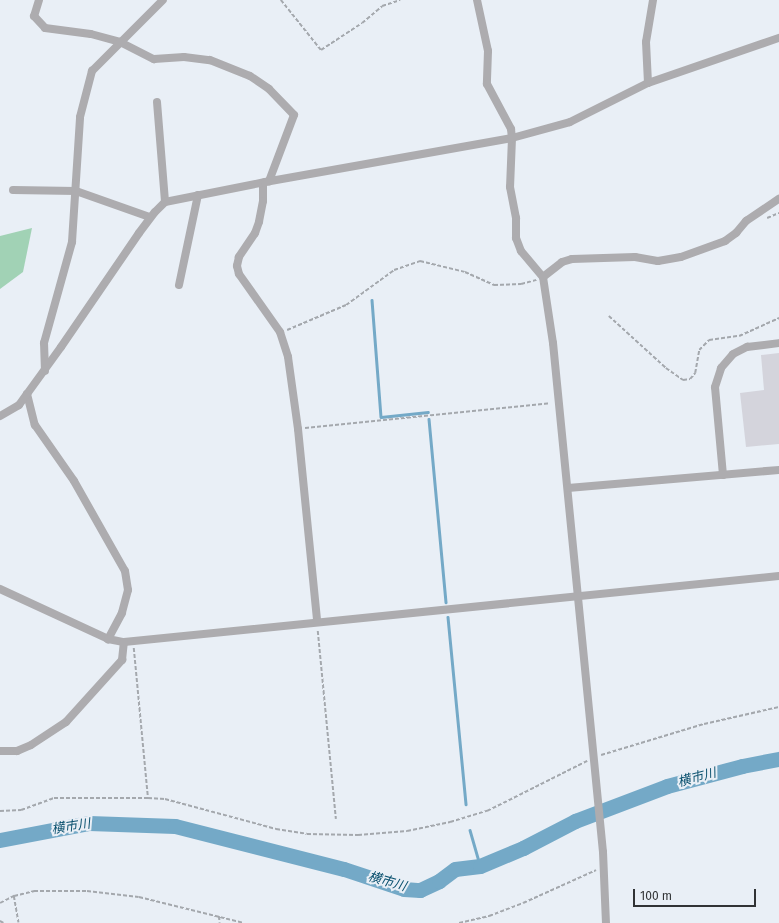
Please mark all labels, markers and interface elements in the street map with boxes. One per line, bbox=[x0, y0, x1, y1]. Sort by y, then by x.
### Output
water label: 横市川 bbox=[676, 765, 718, 791]
water label: 横市川 bbox=[51, 816, 91, 838]
water label: 横市川 bbox=[366, 869, 408, 895]
scale bar bbox=[635, 881, 758, 907]
text: 100 m bbox=[640, 889, 672, 903]

